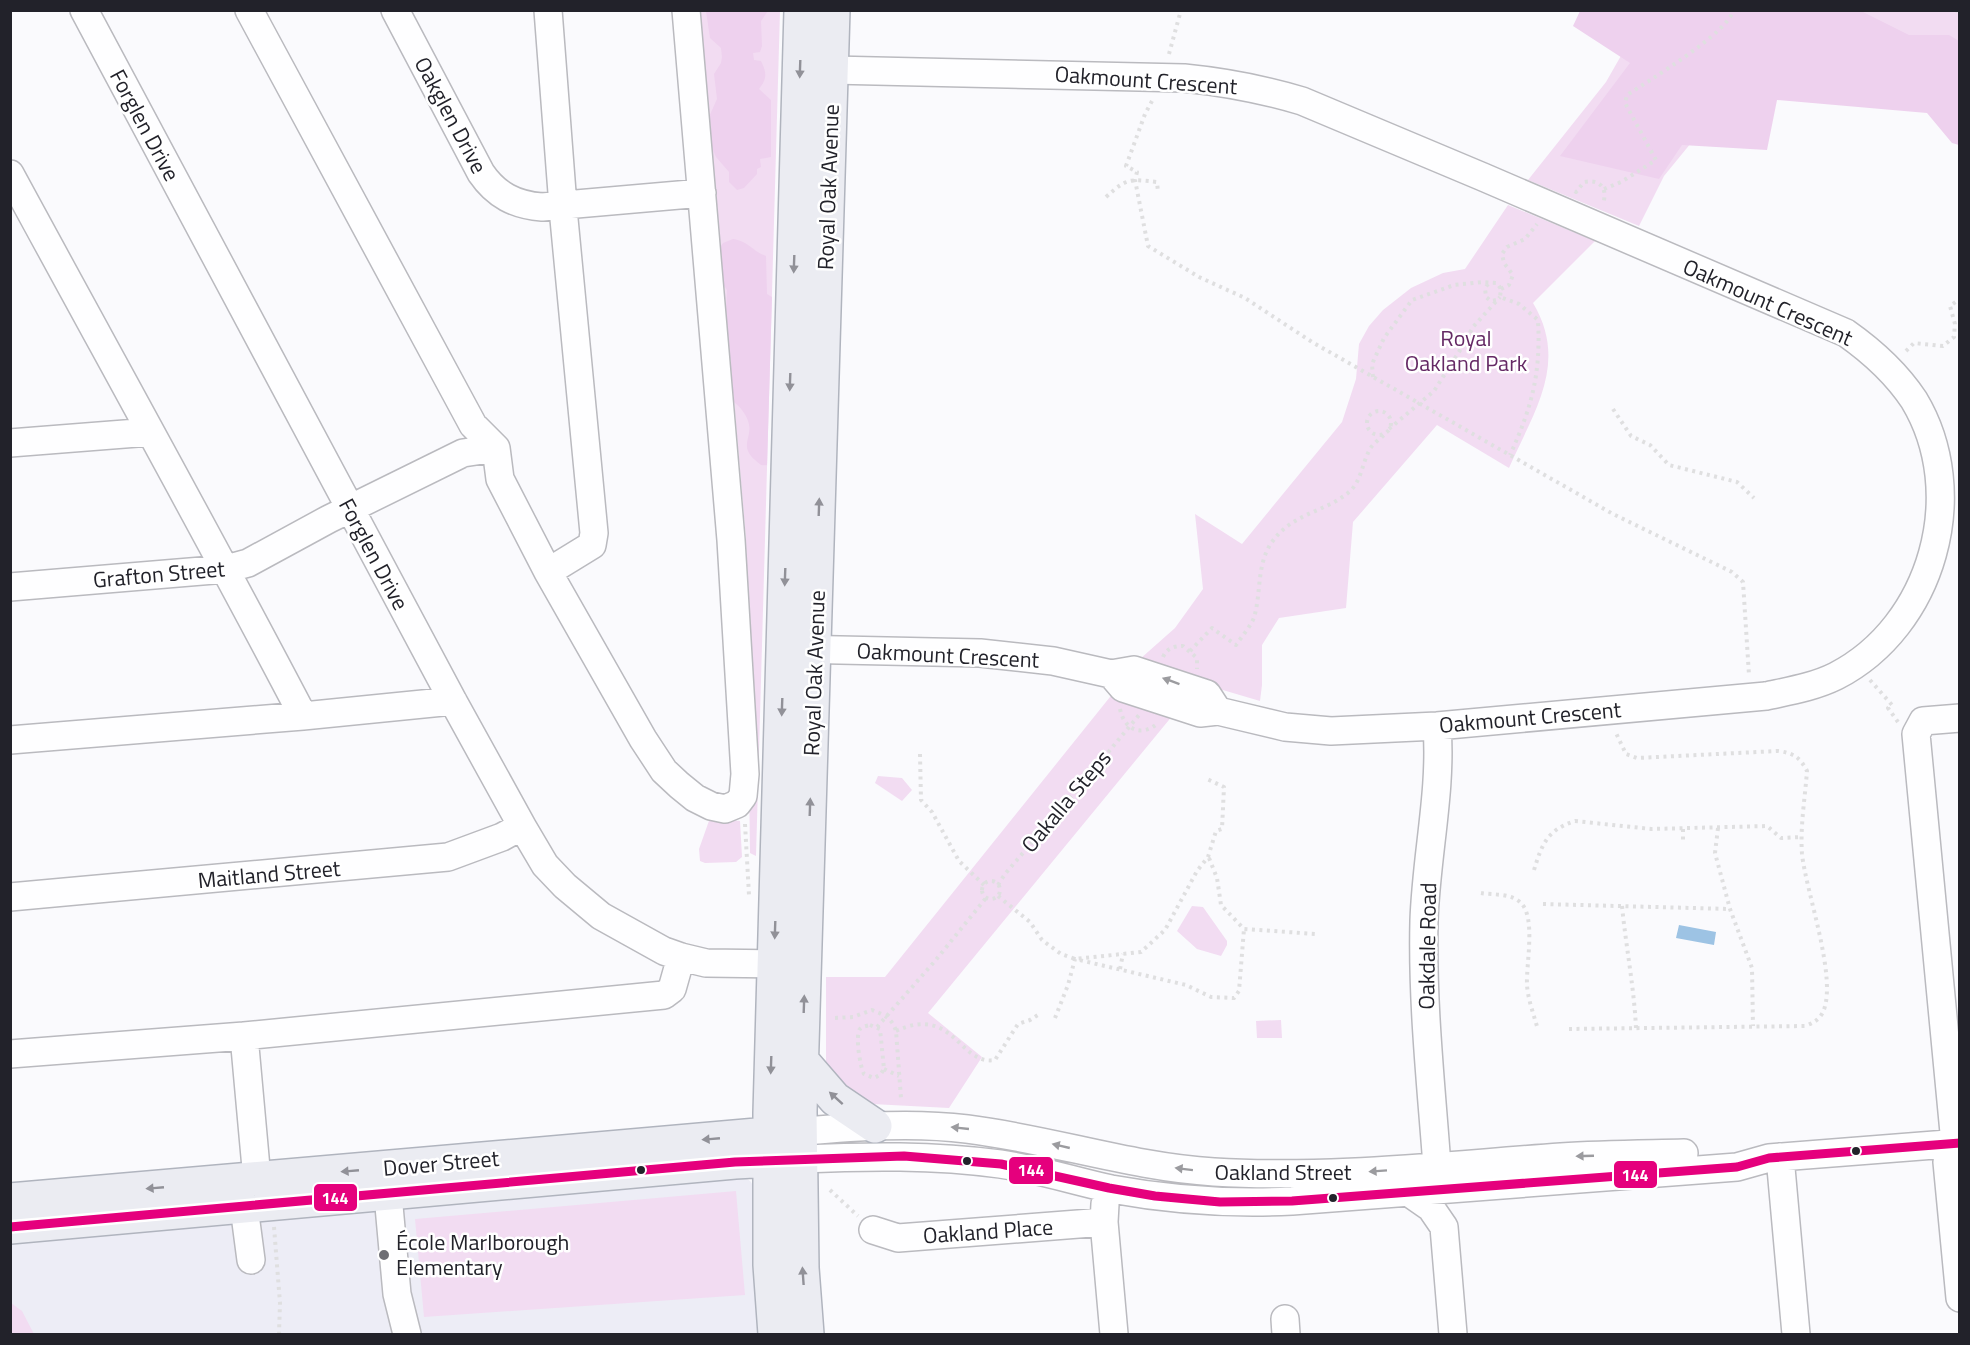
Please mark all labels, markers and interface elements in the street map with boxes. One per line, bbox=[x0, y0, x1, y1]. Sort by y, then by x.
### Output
street label: Oakglen Drive bbox=[406, 50, 496, 180]
street label: Oakmount Crescent bbox=[1054, 57, 1239, 103]
one-way arrow bbox=[795, 59, 804, 78]
street label: Forglen Drive bbox=[101, 63, 189, 187]
street label: Royal Oak Avenue bbox=[808, 104, 848, 270]
street label: Oakmount Crescent bbox=[1678, 249, 1859, 355]
one-way arrow bbox=[789, 254, 799, 273]
park label: Royal Oakland Park bbox=[1405, 321, 1528, 380]
one-way arrow bbox=[786, 373, 795, 392]
street label: Forglen Drive bbox=[330, 492, 418, 616]
one-way arrow bbox=[814, 497, 823, 516]
street label: Grafton Street bbox=[92, 551, 227, 597]
one-way arrow bbox=[780, 568, 790, 587]
street label: Royal Oak Avenue bbox=[794, 590, 834, 756]
street label: Oakmount Crescent bbox=[856, 633, 1040, 677]
one-way arrow bbox=[1162, 676, 1180, 686]
street label: Oakmount Crescent bbox=[1437, 692, 1623, 742]
one-way arrow bbox=[777, 697, 786, 716]
street label: Oakalla Steps bbox=[1013, 742, 1119, 860]
one-way arrow bbox=[806, 797, 815, 816]
street label: Maitland Street bbox=[196, 851, 342, 897]
street label: Oakdale Road bbox=[1409, 882, 1445, 1010]
one-way arrow bbox=[771, 921, 780, 940]
one-way arrow bbox=[800, 994, 809, 1013]
one-way arrow bbox=[767, 1055, 776, 1074]
one-way arrow bbox=[829, 1092, 844, 1105]
one-way arrow bbox=[950, 1123, 969, 1133]
one-way arrow bbox=[702, 1134, 721, 1144]
street label: Dover Street bbox=[382, 1141, 501, 1185]
one-way arrow bbox=[1051, 1141, 1070, 1150]
unlabelled marker bbox=[1850, 1145, 1862, 1157]
one-way arrow bbox=[1576, 1151, 1595, 1161]
unlabelled marker bbox=[961, 1155, 973, 1167]
street label: Oakland Street bbox=[1214, 1155, 1352, 1189]
line badge: 144 bbox=[1008, 1156, 1054, 1185]
text: 144 bbox=[1018, 1158, 1044, 1182]
line badge: 144 bbox=[1613, 1160, 1658, 1189]
text: 144 bbox=[1622, 1163, 1648, 1187]
unlabelled marker bbox=[635, 1164, 647, 1176]
one-way arrow bbox=[1174, 1165, 1193, 1174]
one-way arrow bbox=[340, 1166, 359, 1176]
one-way arrow bbox=[1369, 1166, 1388, 1175]
one-way arrow bbox=[146, 1183, 165, 1193]
line badge: 144 bbox=[313, 1183, 358, 1212]
text: 144 bbox=[322, 1186, 348, 1210]
unlabelled marker bbox=[1327, 1192, 1339, 1204]
street label: Oakland Place bbox=[922, 1210, 1054, 1252]
place label: École Marlborough Elementary bbox=[396, 1225, 569, 1284]
marker: École Marlborough Elementary bbox=[377, 1248, 391, 1262]
one-way arrow bbox=[798, 1267, 808, 1286]

